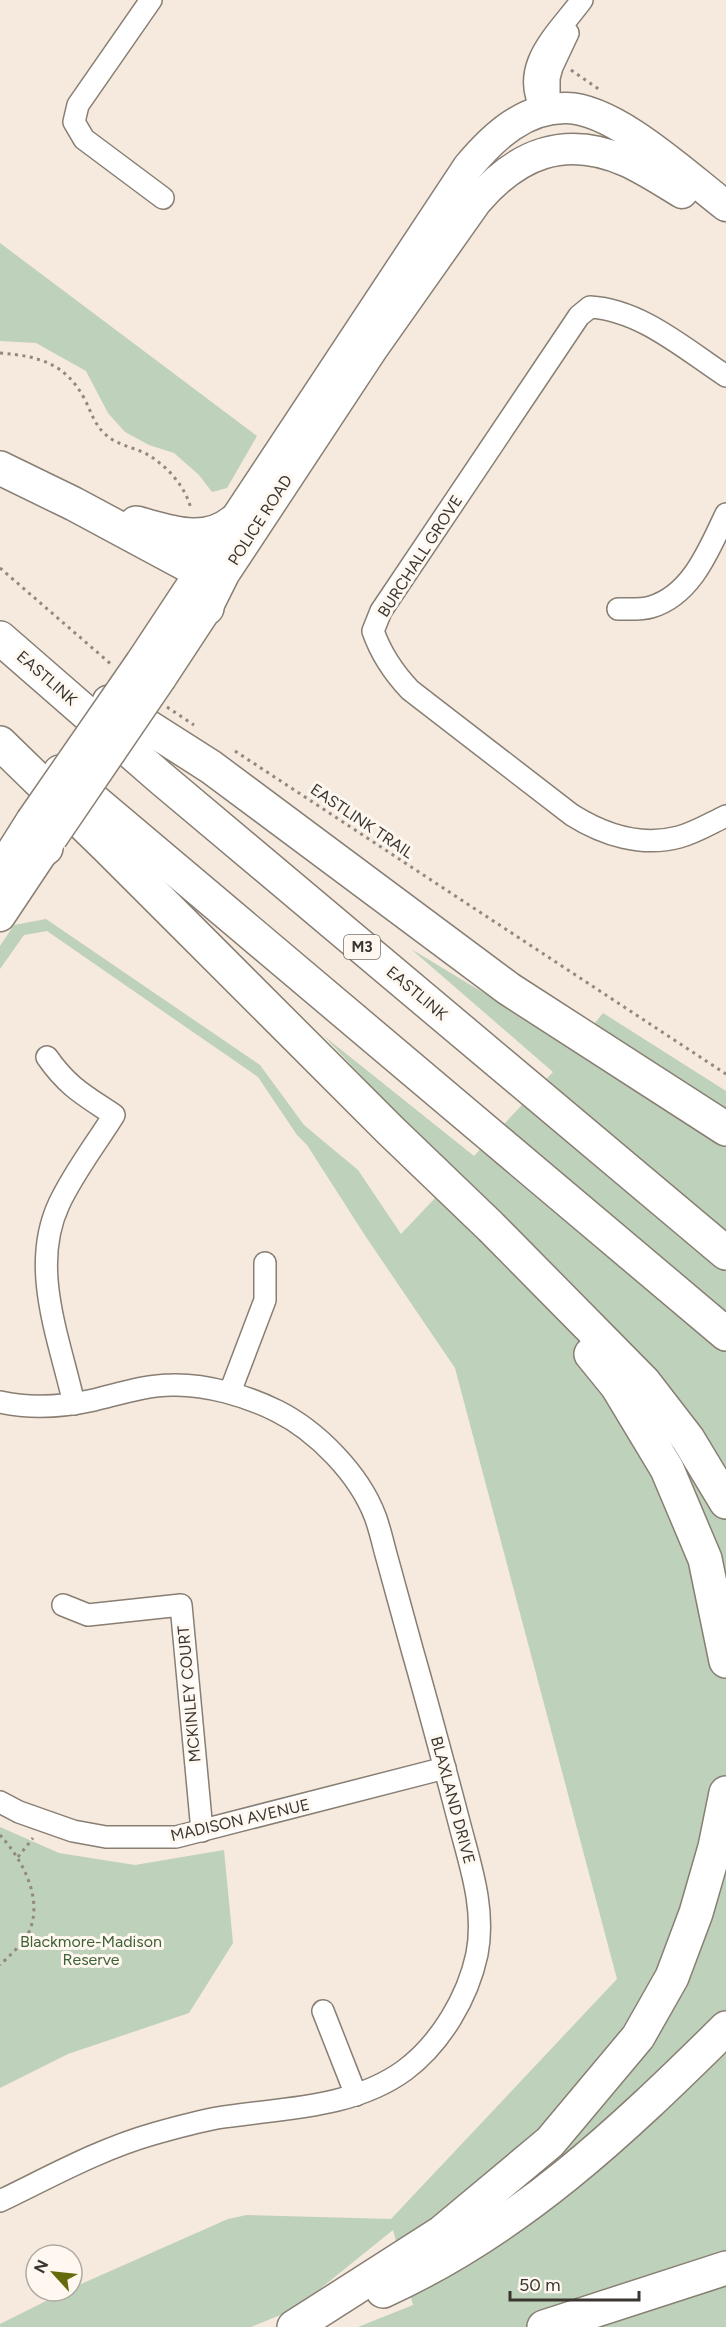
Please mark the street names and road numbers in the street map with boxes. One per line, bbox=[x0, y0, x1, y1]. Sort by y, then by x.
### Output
street label: POLICE ROAD bbox=[224, 471, 296, 569]
street label: BURCHALL GROVE bbox=[374, 492, 466, 620]
street label: EASTLINK bbox=[13, 647, 81, 710]
street label: EASTLINK TRAIL bbox=[307, 780, 418, 863]
road number: M3 bbox=[344, 935, 380, 959]
street label: EASTLINK bbox=[383, 962, 452, 1024]
street label: MCKINLEY COURT bbox=[174, 1625, 204, 1763]
street label: BLAXLAND DRIVE bbox=[427, 1734, 479, 1866]
street label: MADISON AVENUE bbox=[169, 1795, 311, 1845]

